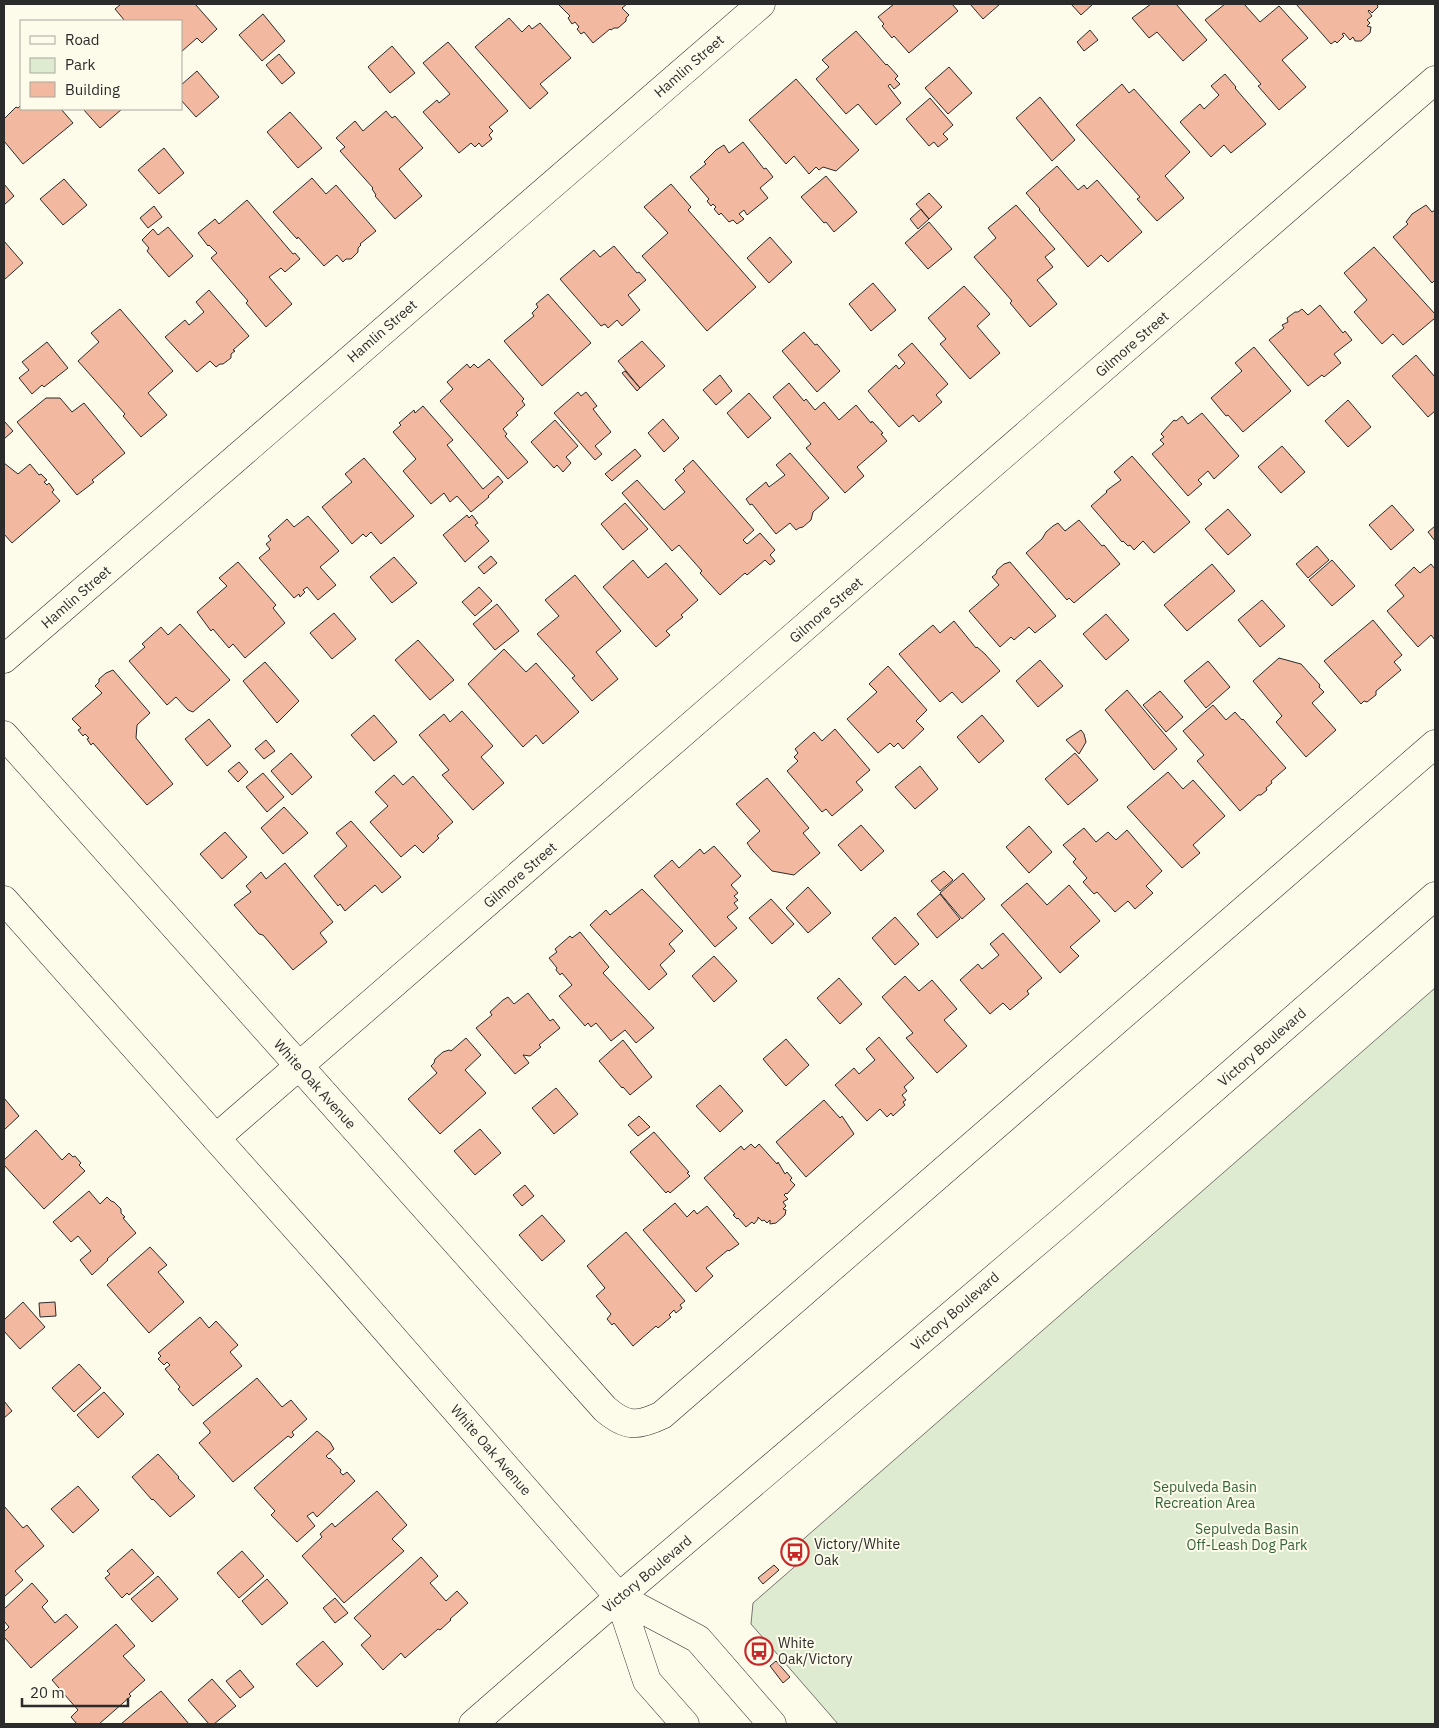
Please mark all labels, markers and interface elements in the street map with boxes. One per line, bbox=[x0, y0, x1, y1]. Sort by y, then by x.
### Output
legend bbox=[20, 20, 182, 110]
text: Road bbox=[65, 30, 100, 49]
street label: Hamlin Street bbox=[650, 31, 728, 101]
text: Park bbox=[65, 55, 95, 74]
text: Building bbox=[65, 80, 120, 99]
street label: Hamlin Street bbox=[343, 296, 421, 366]
street label: Gilmore Street bbox=[1092, 307, 1173, 381]
street label: Hamlin Street bbox=[37, 562, 115, 632]
street label: Gilmore Street bbox=[786, 573, 867, 647]
street label: Gilmore Street bbox=[480, 838, 561, 912]
street label: Victory Boulevard bbox=[1214, 1004, 1310, 1090]
street label: White Oak Avenue bbox=[270, 1035, 360, 1133]
street label: Victory Boulevard bbox=[907, 1268, 1003, 1354]
street label: White Oak Avenue bbox=[447, 1401, 536, 1499]
park label: Sepulveda Basin Recreation Area bbox=[1153, 1478, 1257, 1512]
park label: Sepulveda Basin Off-Leash Dog Park bbox=[1187, 1520, 1308, 1554]
street label: Victory Boulevard bbox=[599, 1531, 695, 1617]
place label: Victory/White Oak bbox=[814, 1535, 900, 1569]
bus stop icon: Victory/White Oak bbox=[780, 1537, 810, 1567]
place label: White Oak/Victory bbox=[778, 1634, 852, 1668]
bus stop icon: White Oak/Victory bbox=[744, 1636, 774, 1666]
scale bar bbox=[22, 1676, 129, 1708]
text: 20 m bbox=[30, 1683, 65, 1702]

